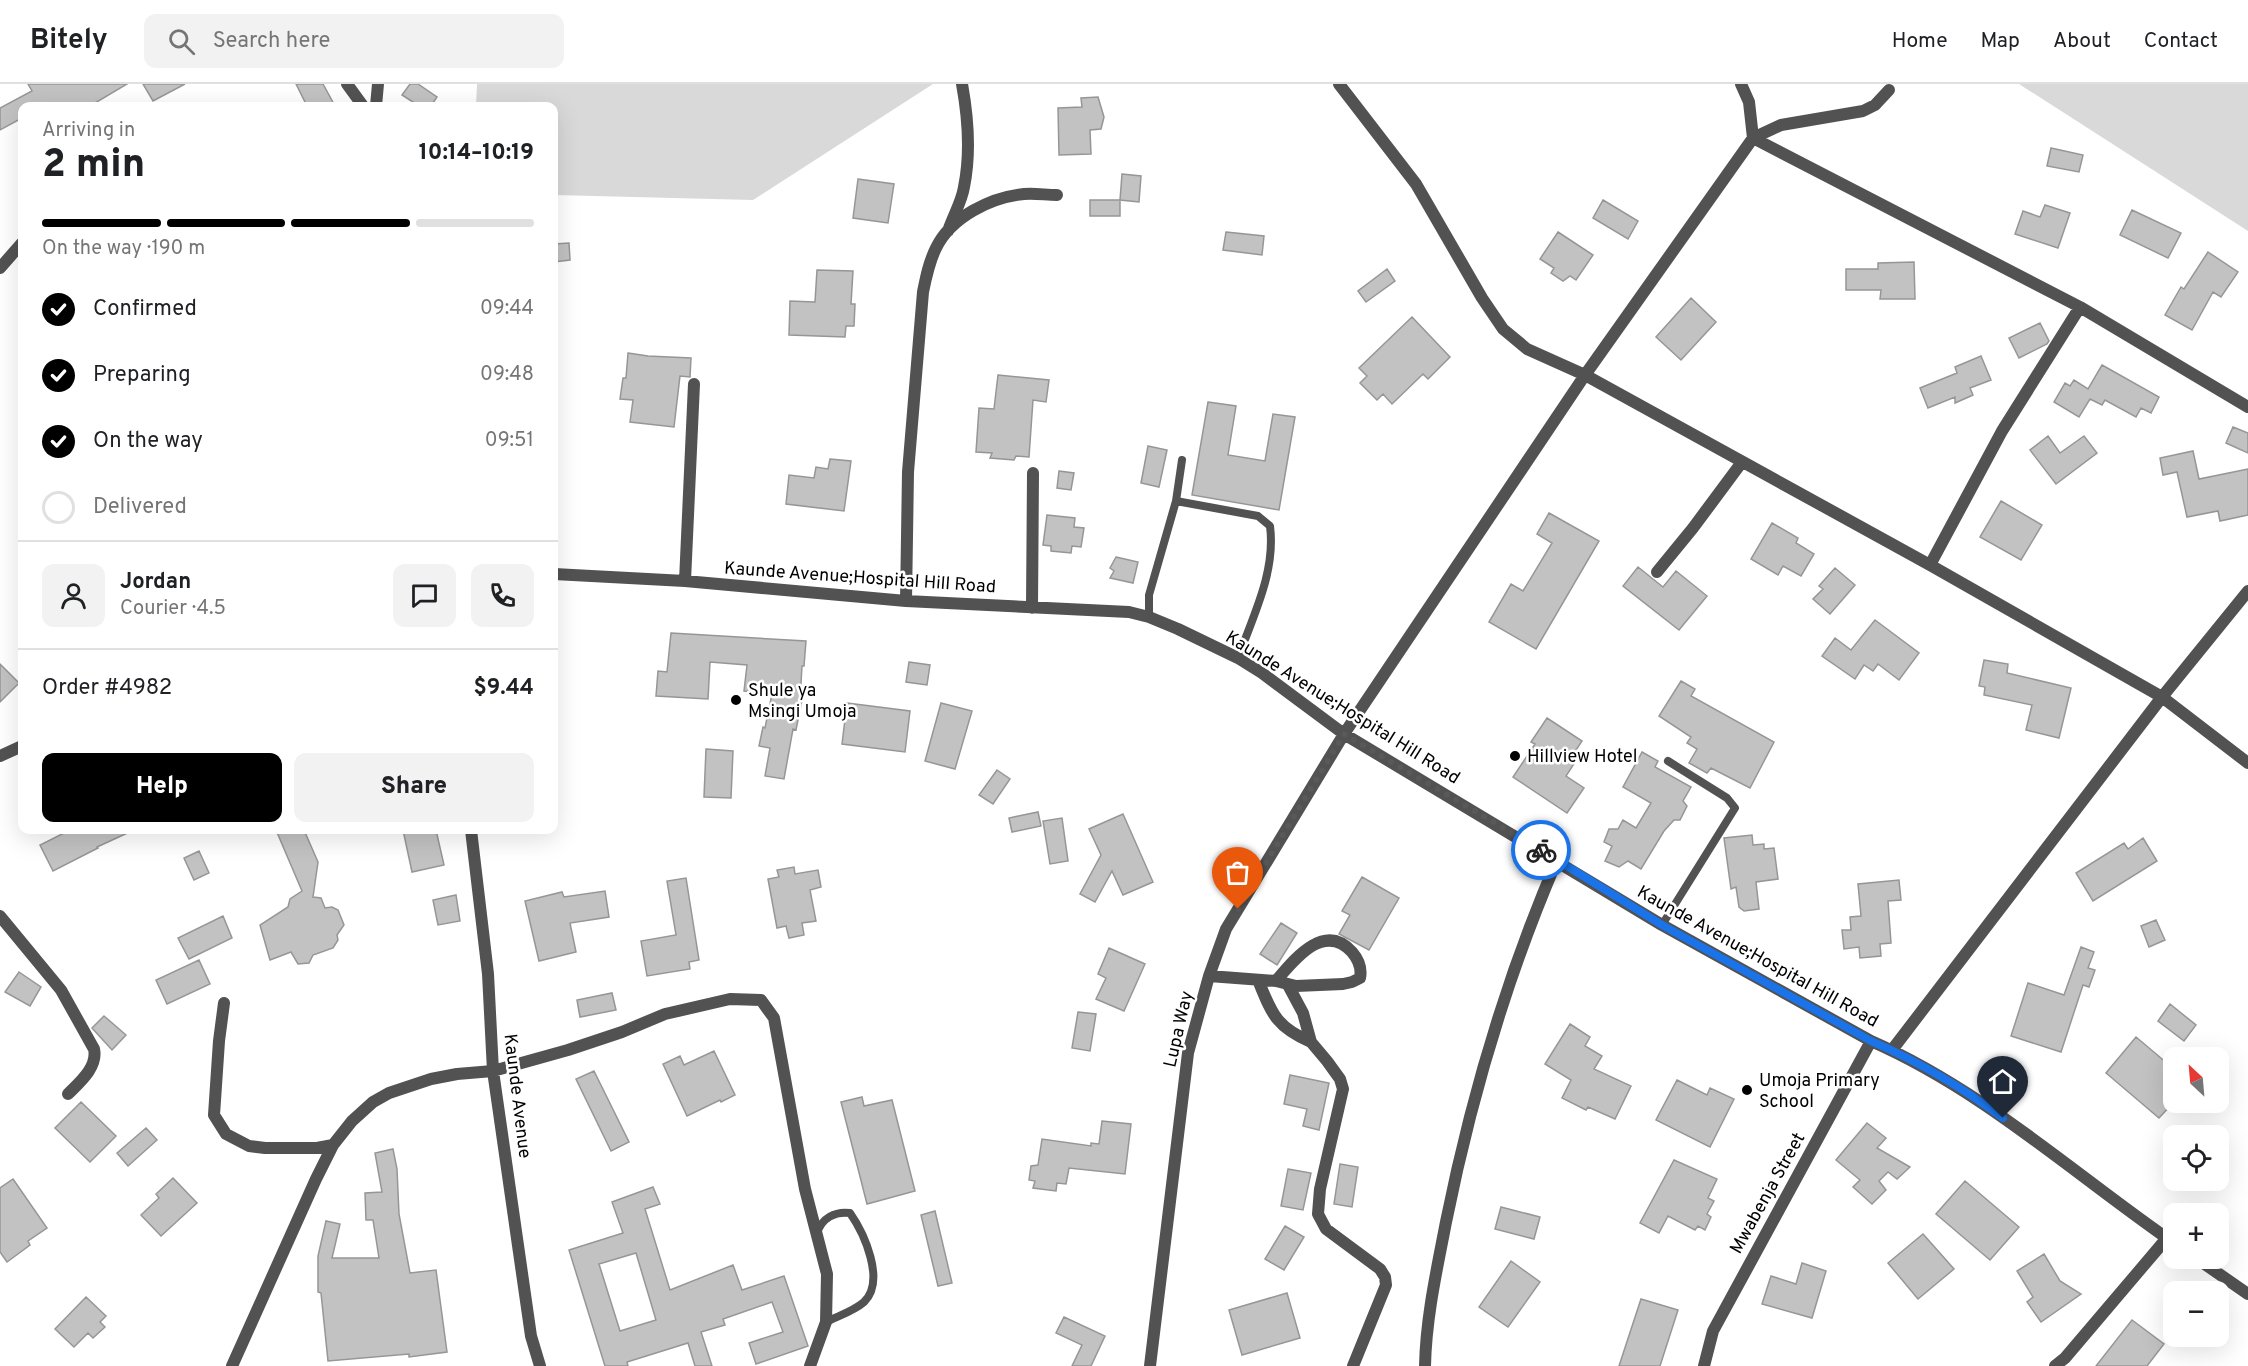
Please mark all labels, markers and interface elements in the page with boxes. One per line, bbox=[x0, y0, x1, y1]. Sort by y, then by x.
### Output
search box bbox=[144, 14, 564, 68]
text: Bitely bbox=[30, 23, 108, 59]
icon: search bbox=[165, 25, 198, 58]
text: Search here bbox=[213, 28, 330, 55]
text: Home bbox=[1892, 28, 1948, 55]
text: Map bbox=[1981, 28, 2020, 55]
text: About bbox=[2053, 28, 2111, 55]
text: Contact bbox=[2144, 28, 2218, 55]
text: Arriving in bbox=[42, 118, 135, 144]
text: 10:14–10:19 bbox=[419, 140, 534, 167]
text: 2 min bbox=[42, 142, 145, 191]
text: On the way · 190 m bbox=[42, 236, 205, 262]
icon: check bbox=[42, 293, 75, 326]
text: Confirmed bbox=[93, 296, 197, 323]
text: 09:44 bbox=[480, 296, 534, 322]
icon: check bbox=[42, 359, 75, 392]
text: Preparing bbox=[93, 362, 191, 389]
text: 09:48 bbox=[480, 362, 534, 388]
icon: check bbox=[42, 425, 75, 458]
text: On the way bbox=[93, 428, 203, 455]
text: 09:51 bbox=[485, 428, 534, 454]
text: Delivered bbox=[93, 494, 187, 521]
street label: Kaunde Avenue;Hospital Hill Road bbox=[723, 558, 997, 599]
button: person bbox=[42, 564, 105, 627]
button: chat bbox=[393, 564, 456, 627]
button: phone bbox=[471, 564, 534, 627]
text: Jordan bbox=[120, 569, 191, 596]
text: Courier · 4.5 bbox=[120, 596, 226, 622]
street label: Kaunde Avenue;Hospital Hill Road bbox=[1221, 626, 1464, 790]
text: Order #4982 bbox=[42, 675, 172, 702]
text: $9.44 bbox=[474, 675, 534, 702]
place label: Shule ya Msingi Umoja bbox=[748, 680, 856, 724]
marker: Shule ya Msingi Umoja bbox=[729, 693, 743, 707]
place label: Hillview Hotel bbox=[1527, 746, 1638, 769]
marker: Hillview Hotel bbox=[1508, 749, 1522, 763]
button: Help bbox=[42, 753, 282, 822]
button: Share bbox=[294, 753, 534, 822]
courier bbox=[1511, 820, 1571, 880]
icon: bike bbox=[1525, 834, 1558, 867]
pin bbox=[1212, 847, 1263, 909]
icon: bag bbox=[1221, 856, 1254, 889]
street label: Kaunde Avenue;Hospital Hill Road bbox=[1633, 881, 1882, 1033]
street label: Lupa Way bbox=[1160, 989, 1199, 1070]
street label: Kaunde Avenue bbox=[497, 1033, 536, 1160]
north arrow bbox=[2163, 1047, 2229, 1113]
map controls bbox=[2163, 1047, 2229, 1347]
pin bbox=[1977, 1056, 2028, 1118]
icon: home bbox=[1986, 1065, 2019, 1098]
place label: Umoja Primary School bbox=[1759, 1070, 1880, 1114]
marker: Umoja Primary School bbox=[1740, 1083, 1754, 1097]
button: locate bbox=[2163, 1125, 2229, 1191]
street label: Mwabenja Street bbox=[1725, 1129, 1811, 1259]
button: + bbox=[2163, 1203, 2229, 1269]
button: − bbox=[2163, 1281, 2229, 1347]

